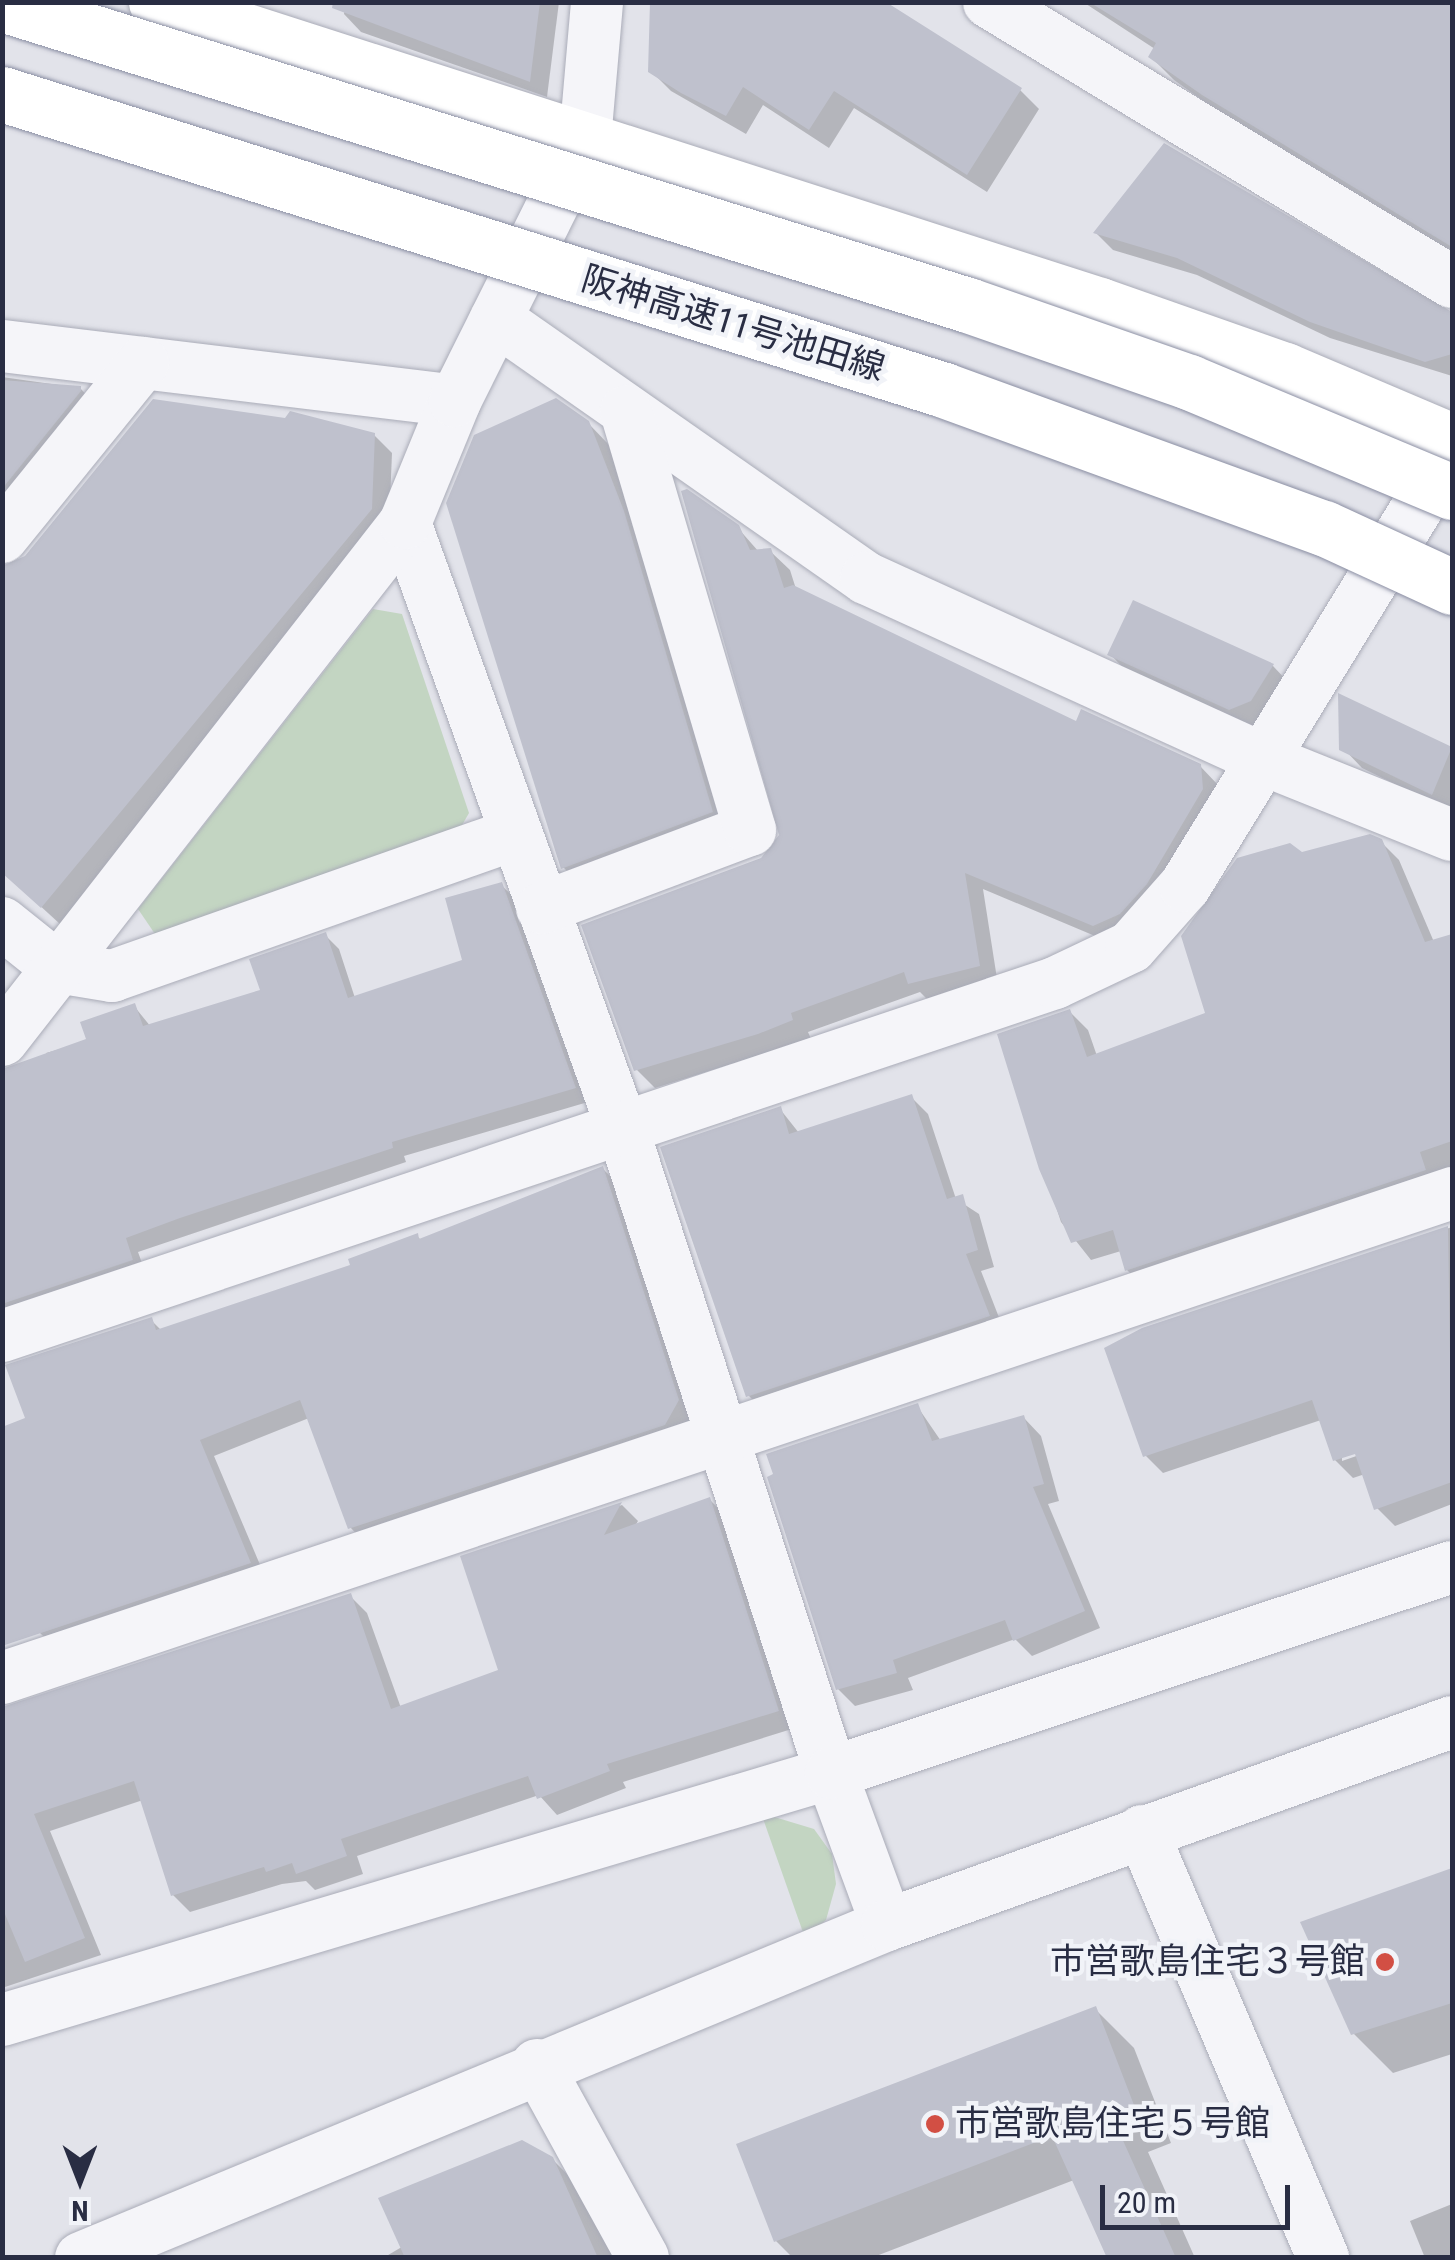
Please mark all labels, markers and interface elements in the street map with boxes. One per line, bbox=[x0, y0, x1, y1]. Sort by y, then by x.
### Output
street label: 阪神高速11号池田線 bbox=[576, 258, 890, 390]
place label: 市営歌島住宅３号館 bbox=[1050, 1941, 1365, 1983]
marker: 市営歌島住宅３号館 bbox=[1374, 1951, 1396, 1973]
place label: 市営歌島住宅５号館 bbox=[955, 2103, 1270, 2145]
marker: 市営歌島住宅５号館 bbox=[924, 2113, 946, 2135]
north arrow bbox=[30, 2130, 130, 2230]
scale bar bbox=[1105, 2165, 1295, 2227]
text: 20 m bbox=[1117, 2185, 1176, 2220]
text: N bbox=[71, 2194, 89, 2227]

